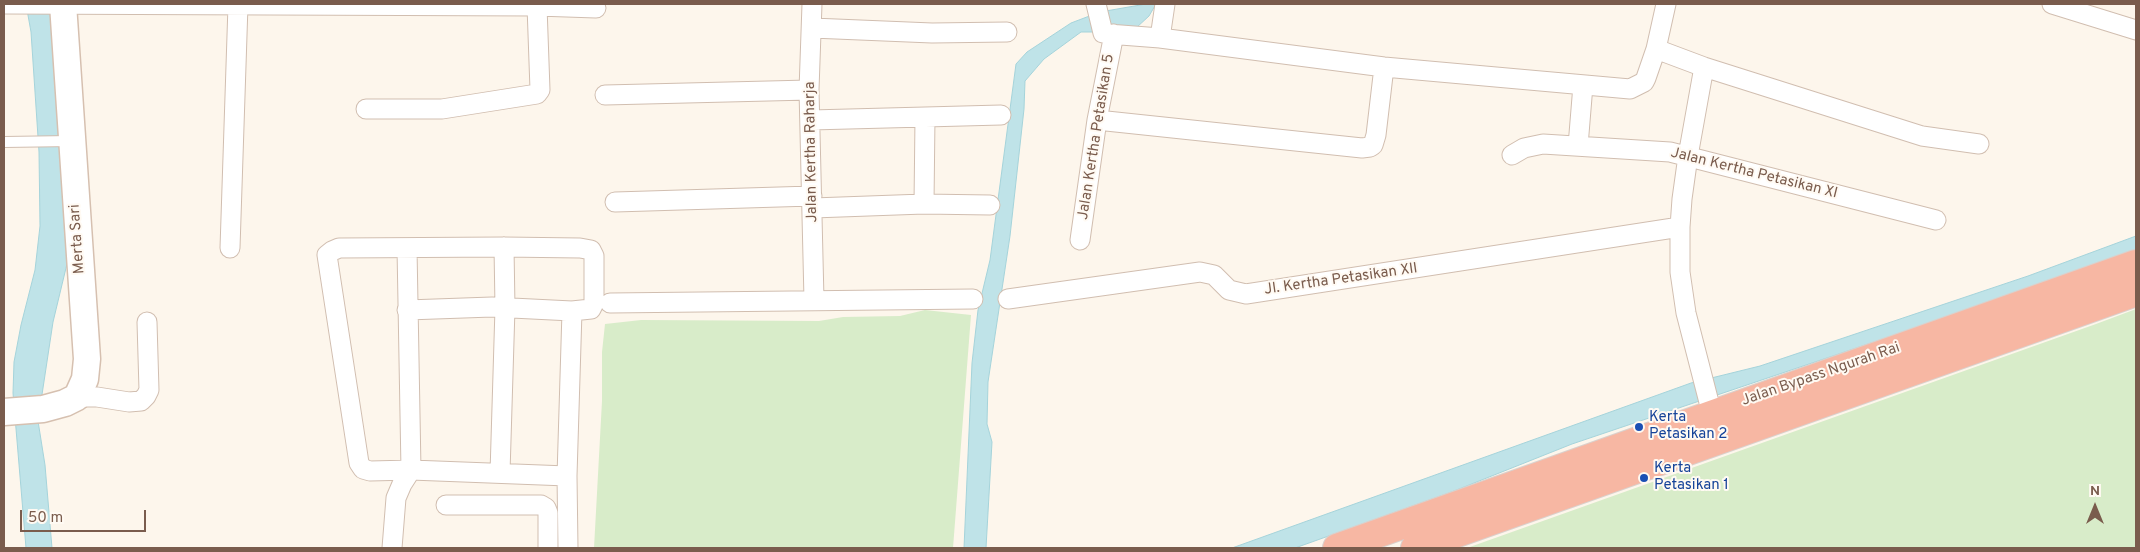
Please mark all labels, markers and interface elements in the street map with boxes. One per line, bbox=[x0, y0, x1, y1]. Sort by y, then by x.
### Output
street label: Jalan Kertha Petasikan 5 bbox=[1075, 53, 1119, 221]
street label: Jalan Kertha Raharja bbox=[802, 81, 822, 223]
street label: Jalan Kertha Petasikan XI bbox=[1669, 145, 1839, 203]
street label: Merta Sari bbox=[67, 203, 89, 275]
street label: Jl. Kertha Petasikan XII bbox=[1263, 260, 1419, 300]
street label: Jalan Bypass Ngurah Rai bbox=[1739, 339, 1903, 411]
place label: Kerta Petasikan 2 bbox=[1649, 409, 1727, 444]
marker: Kerta Petasikan 2 bbox=[1633, 421, 1645, 433]
place label: Kerta Petasikan 1 bbox=[1654, 460, 1729, 495]
marker: Kerta Petasikan 1 bbox=[1638, 472, 1650, 484]
north arrow bbox=[2070, 482, 2120, 532]
text: N bbox=[2090, 483, 2100, 500]
scale bar bbox=[22, 500, 149, 532]
text: 50 m bbox=[28, 509, 63, 528]

